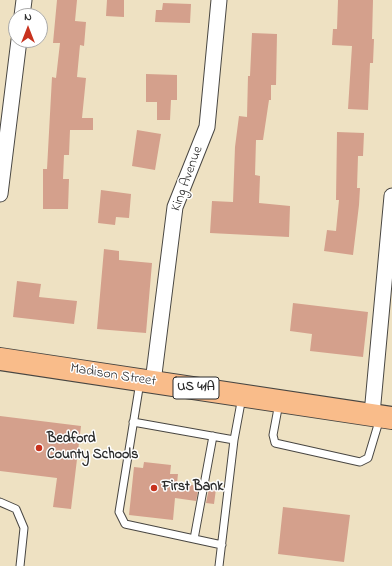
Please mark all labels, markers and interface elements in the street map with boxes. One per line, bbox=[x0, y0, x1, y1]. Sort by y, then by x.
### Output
north arrow bbox=[8, 8, 48, 48]
text: N bbox=[24, 9, 32, 25]
street label: King Avenue bbox=[168, 144, 208, 214]
street label: Madison Street bbox=[69, 361, 157, 391]
road number: US 41A bbox=[173, 377, 219, 399]
place label: Bedford County Schools bbox=[47, 432, 138, 464]
marker: Bedford County Schools bbox=[34, 443, 44, 453]
place label: First Bank bbox=[162, 480, 223, 496]
marker: First Bank bbox=[149, 483, 159, 493]

